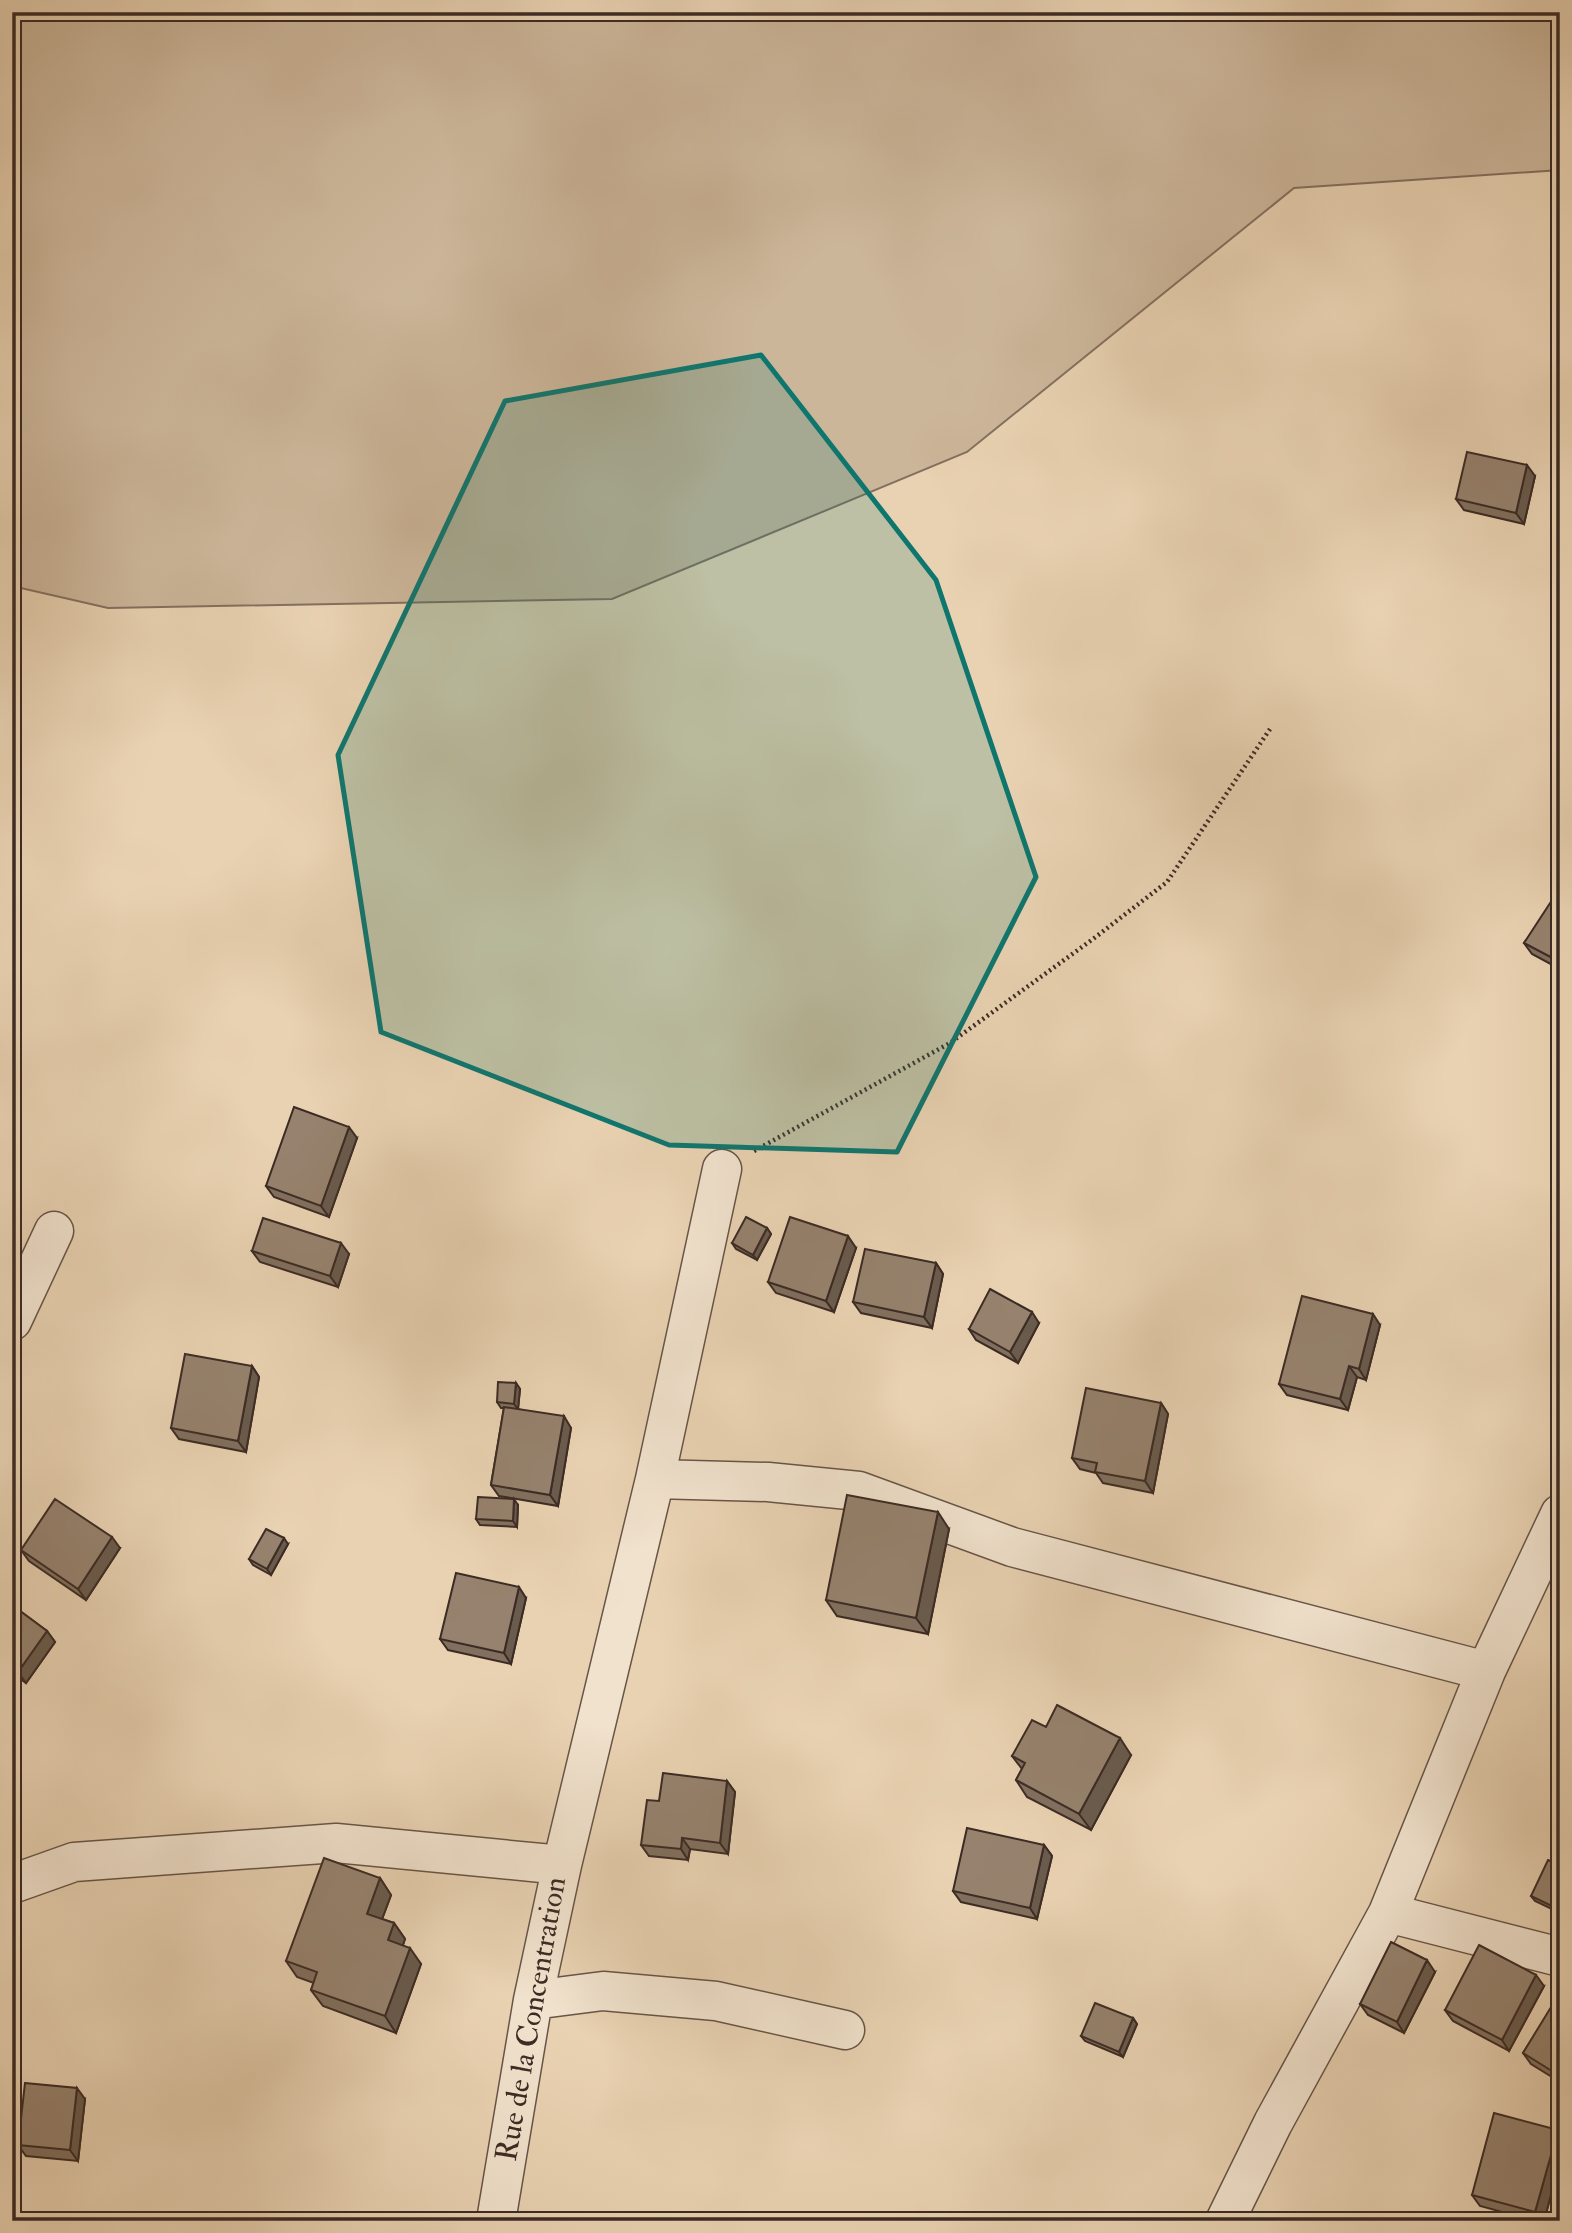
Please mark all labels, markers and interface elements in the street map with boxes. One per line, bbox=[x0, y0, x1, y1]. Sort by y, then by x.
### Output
street label: Rue de la Concentration bbox=[488, 1874, 574, 2164]

